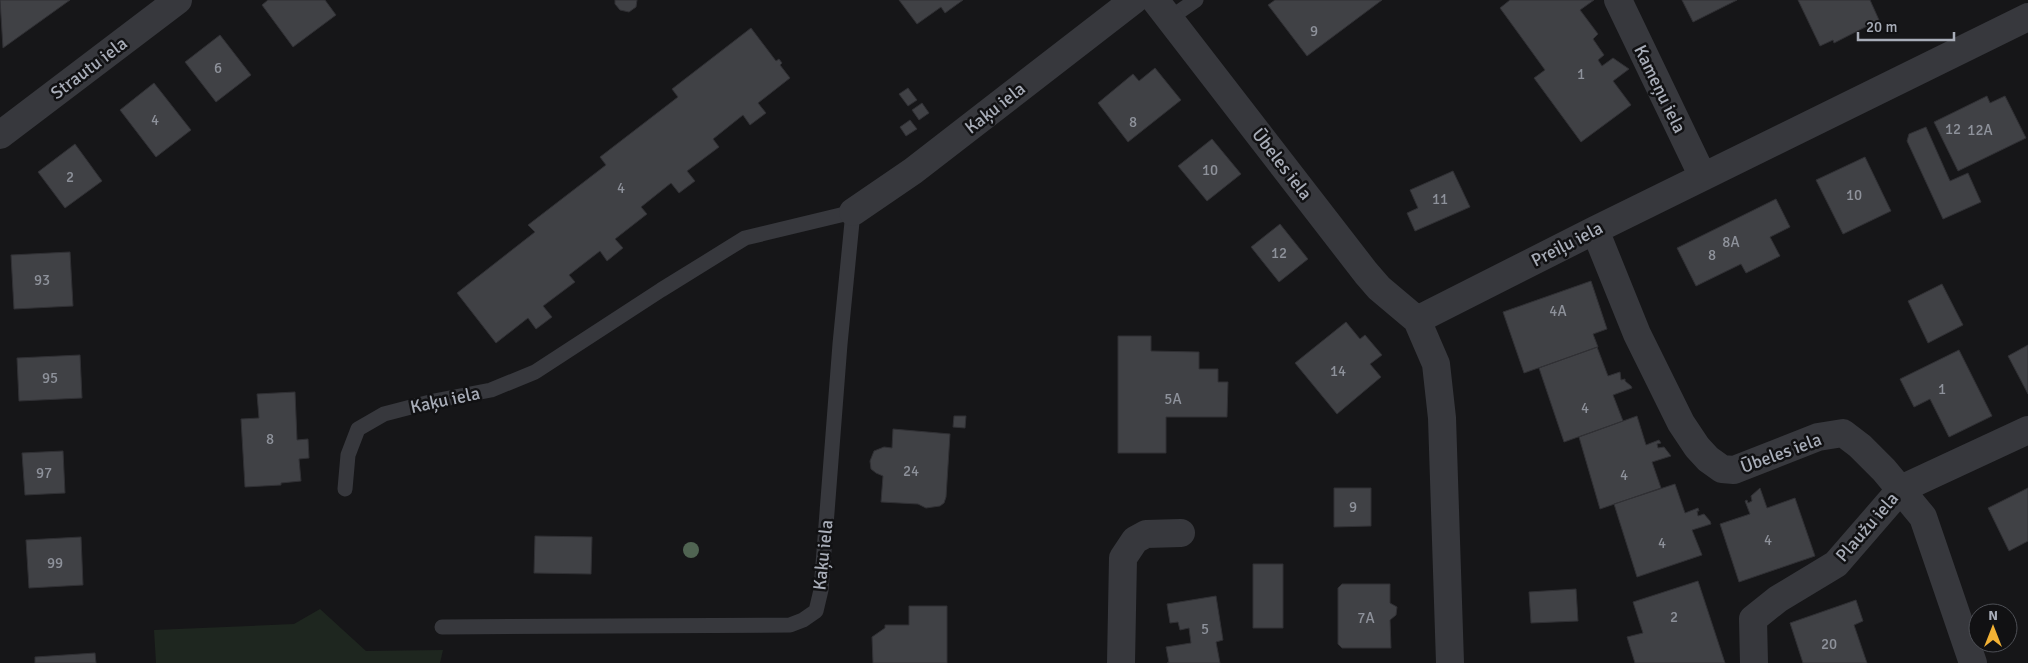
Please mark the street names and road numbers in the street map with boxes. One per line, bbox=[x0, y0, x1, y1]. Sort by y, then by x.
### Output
street label: Strautu iela bbox=[46, 32, 132, 104]
street label: Kameņu iela bbox=[1629, 41, 1691, 137]
street label: Kaķu iela bbox=[960, 78, 1030, 138]
street label: Ūbeles iela bbox=[1247, 124, 1317, 204]
street label: Preiļu iela bbox=[1528, 217, 1606, 271]
street label: Kaķu iela bbox=[408, 382, 482, 418]
street label: Ūbeles iela bbox=[1737, 428, 1825, 478]
street label: Plaužu iela bbox=[1831, 488, 1903, 566]
street label: Kaķu iela bbox=[808, 519, 838, 591]

